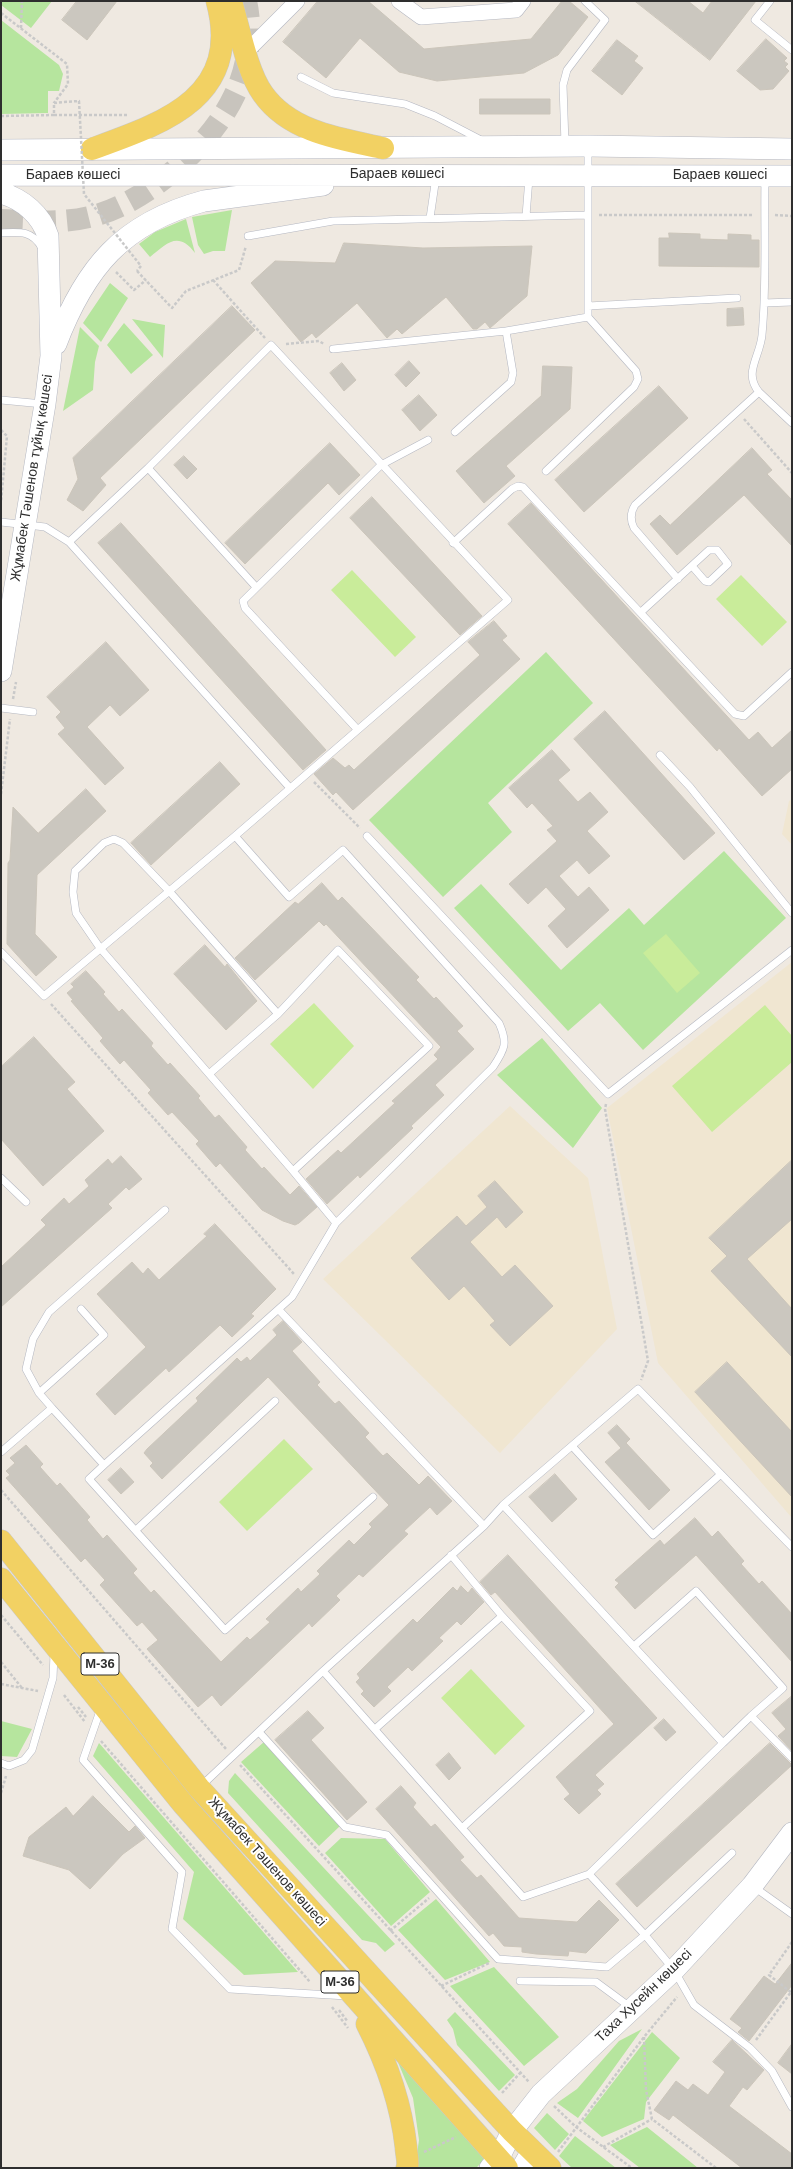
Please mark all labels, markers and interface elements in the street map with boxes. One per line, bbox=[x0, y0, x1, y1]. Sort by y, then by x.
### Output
street label: Бараев көшесі bbox=[350, 166, 444, 182]
street label: Бараев көшесі bbox=[26, 167, 120, 183]
street label: Бараев көшесі bbox=[673, 167, 767, 183]
street label: Жұмабек Тәшенов тұйық көшесі bbox=[7, 373, 57, 583]
road number: M-36 bbox=[81, 1653, 119, 1675]
street label: Жұмабек Тәшенов көшесі bbox=[204, 1794, 330, 1930]
street label: Таха Хусейн көшесі bbox=[592, 1946, 696, 2046]
road number: M-36 bbox=[321, 1971, 359, 1993]

